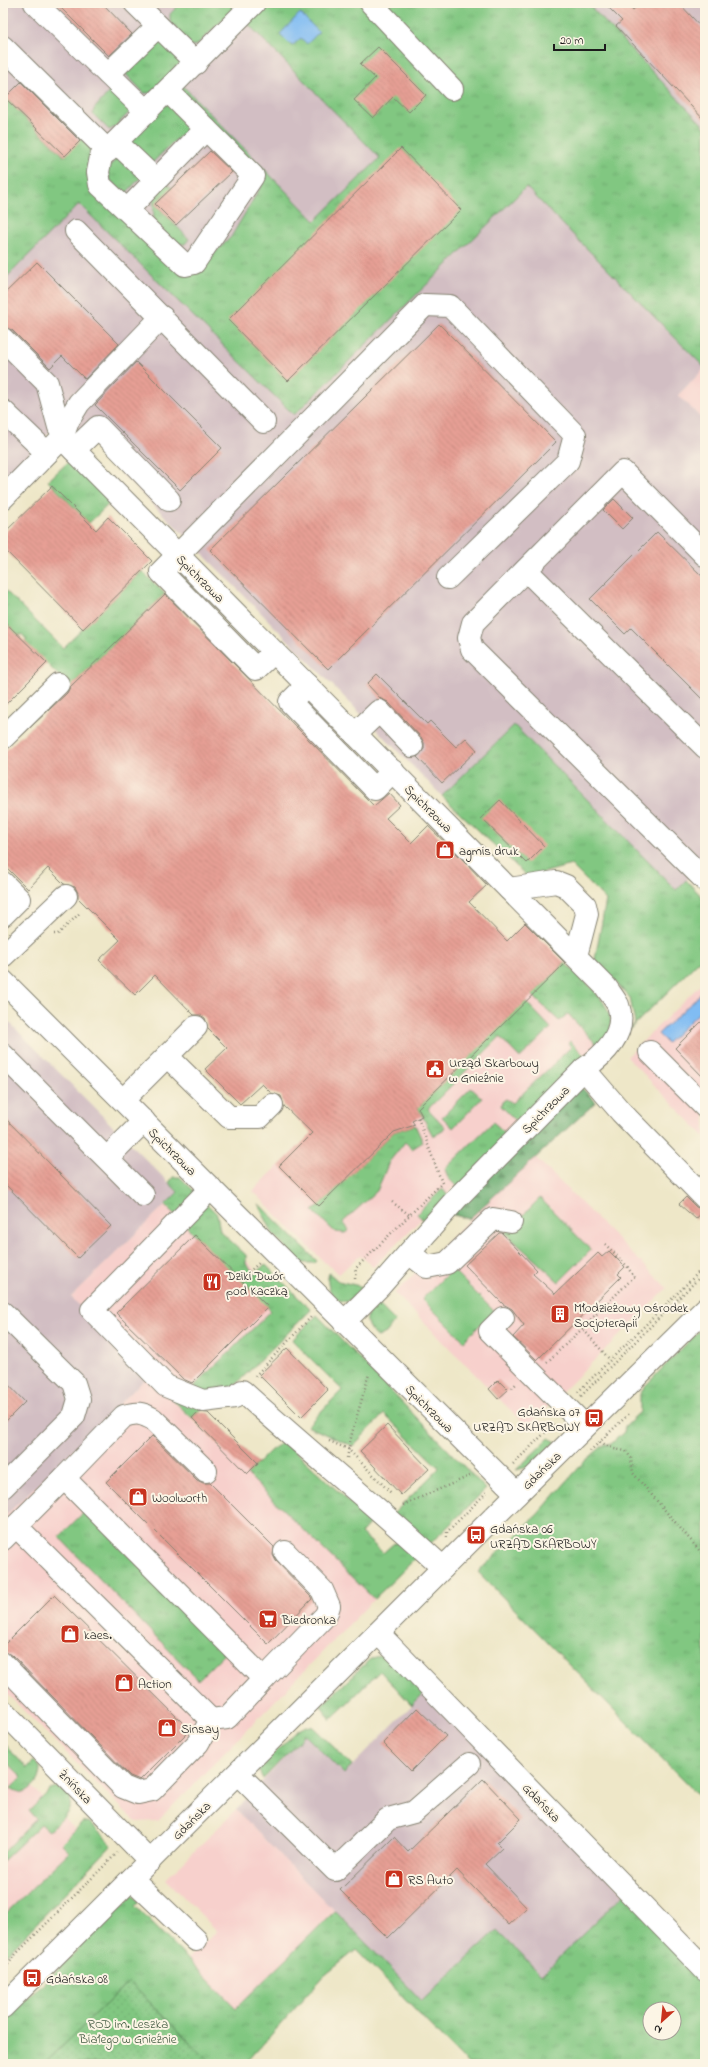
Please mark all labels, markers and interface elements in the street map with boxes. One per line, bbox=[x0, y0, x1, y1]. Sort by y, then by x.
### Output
scale bar bbox=[554, 26, 605, 52]
text: 20 m bbox=[560, 32, 583, 50]
street label: Spichrzowa bbox=[171, 551, 228, 608]
street label: Spichrzowa bbox=[399, 781, 456, 838]
shop icon: agmis druk bbox=[434, 839, 456, 861]
place label: agmis druk bbox=[459, 842, 519, 862]
place label: Urząd Skarbowy w Gnieźnie bbox=[449, 1054, 539, 1088]
public building icon: Urząd Skarbowy w Gnieźnie bbox=[424, 1058, 446, 1080]
street label: Spichrzowa bbox=[518, 1082, 575, 1139]
street label: Spichrzowa bbox=[143, 1124, 200, 1181]
place label: Dziki Dwór pod Kaczką bbox=[225, 1267, 288, 1301]
restaurant icon: Dziki Dwór pod Kaczką bbox=[201, 1271, 223, 1293]
place label: Młodzieżowy Ośrodek Socjoterapii bbox=[574, 1299, 689, 1333]
building icon: Młodzieżowy Ośrodek Socjoterapii bbox=[549, 1303, 571, 1325]
street label: Spichrzowa bbox=[400, 1381, 457, 1438]
place label: Gdańska 07 URZĄD SKARBOWY bbox=[473, 1403, 581, 1437]
bus stop icon: Gdańska 07 URZĄD SKARBOWY bbox=[583, 1407, 605, 1429]
street label: Gdańska bbox=[518, 1447, 566, 1495]
shop icon: Woolworth bbox=[127, 1486, 149, 1508]
place label: Woolworth bbox=[152, 1489, 207, 1508]
place label: Gdańska 06 URZĄD SKARBOWY bbox=[490, 1520, 597, 1554]
bus stop icon: Gdańska 06 URZĄD SKARBOWY bbox=[465, 1524, 487, 1546]
supermarket icon: Biedronka bbox=[257, 1608, 279, 1630]
place label: Biedronka bbox=[281, 1611, 336, 1630]
shop icon: kaes. bbox=[59, 1623, 81, 1645]
place label: kaes. bbox=[84, 1626, 112, 1645]
shop icon: Action bbox=[113, 1672, 135, 1694]
place label: Action bbox=[138, 1675, 172, 1694]
shop icon: Sinsay bbox=[156, 1717, 178, 1739]
place label: Sinsay bbox=[181, 1720, 219, 1740]
street label: Żnińska bbox=[54, 1765, 96, 1809]
street label: Gdańska bbox=[517, 1779, 565, 1827]
street label: Gdańska bbox=[168, 1797, 216, 1845]
shop icon: RS Auto bbox=[383, 1868, 405, 1890]
place label: RS Auto bbox=[408, 1871, 454, 1890]
bus stop icon: Gdańska 08 bbox=[21, 1967, 43, 1989]
place label: Gdańska 08 bbox=[46, 1970, 108, 1989]
north arrow bbox=[642, 2001, 682, 2041]
park label: ROD im. Leszka Białego w Gnieźnie bbox=[78, 2015, 177, 2050]
text: N bbox=[651, 2020, 665, 2038]

